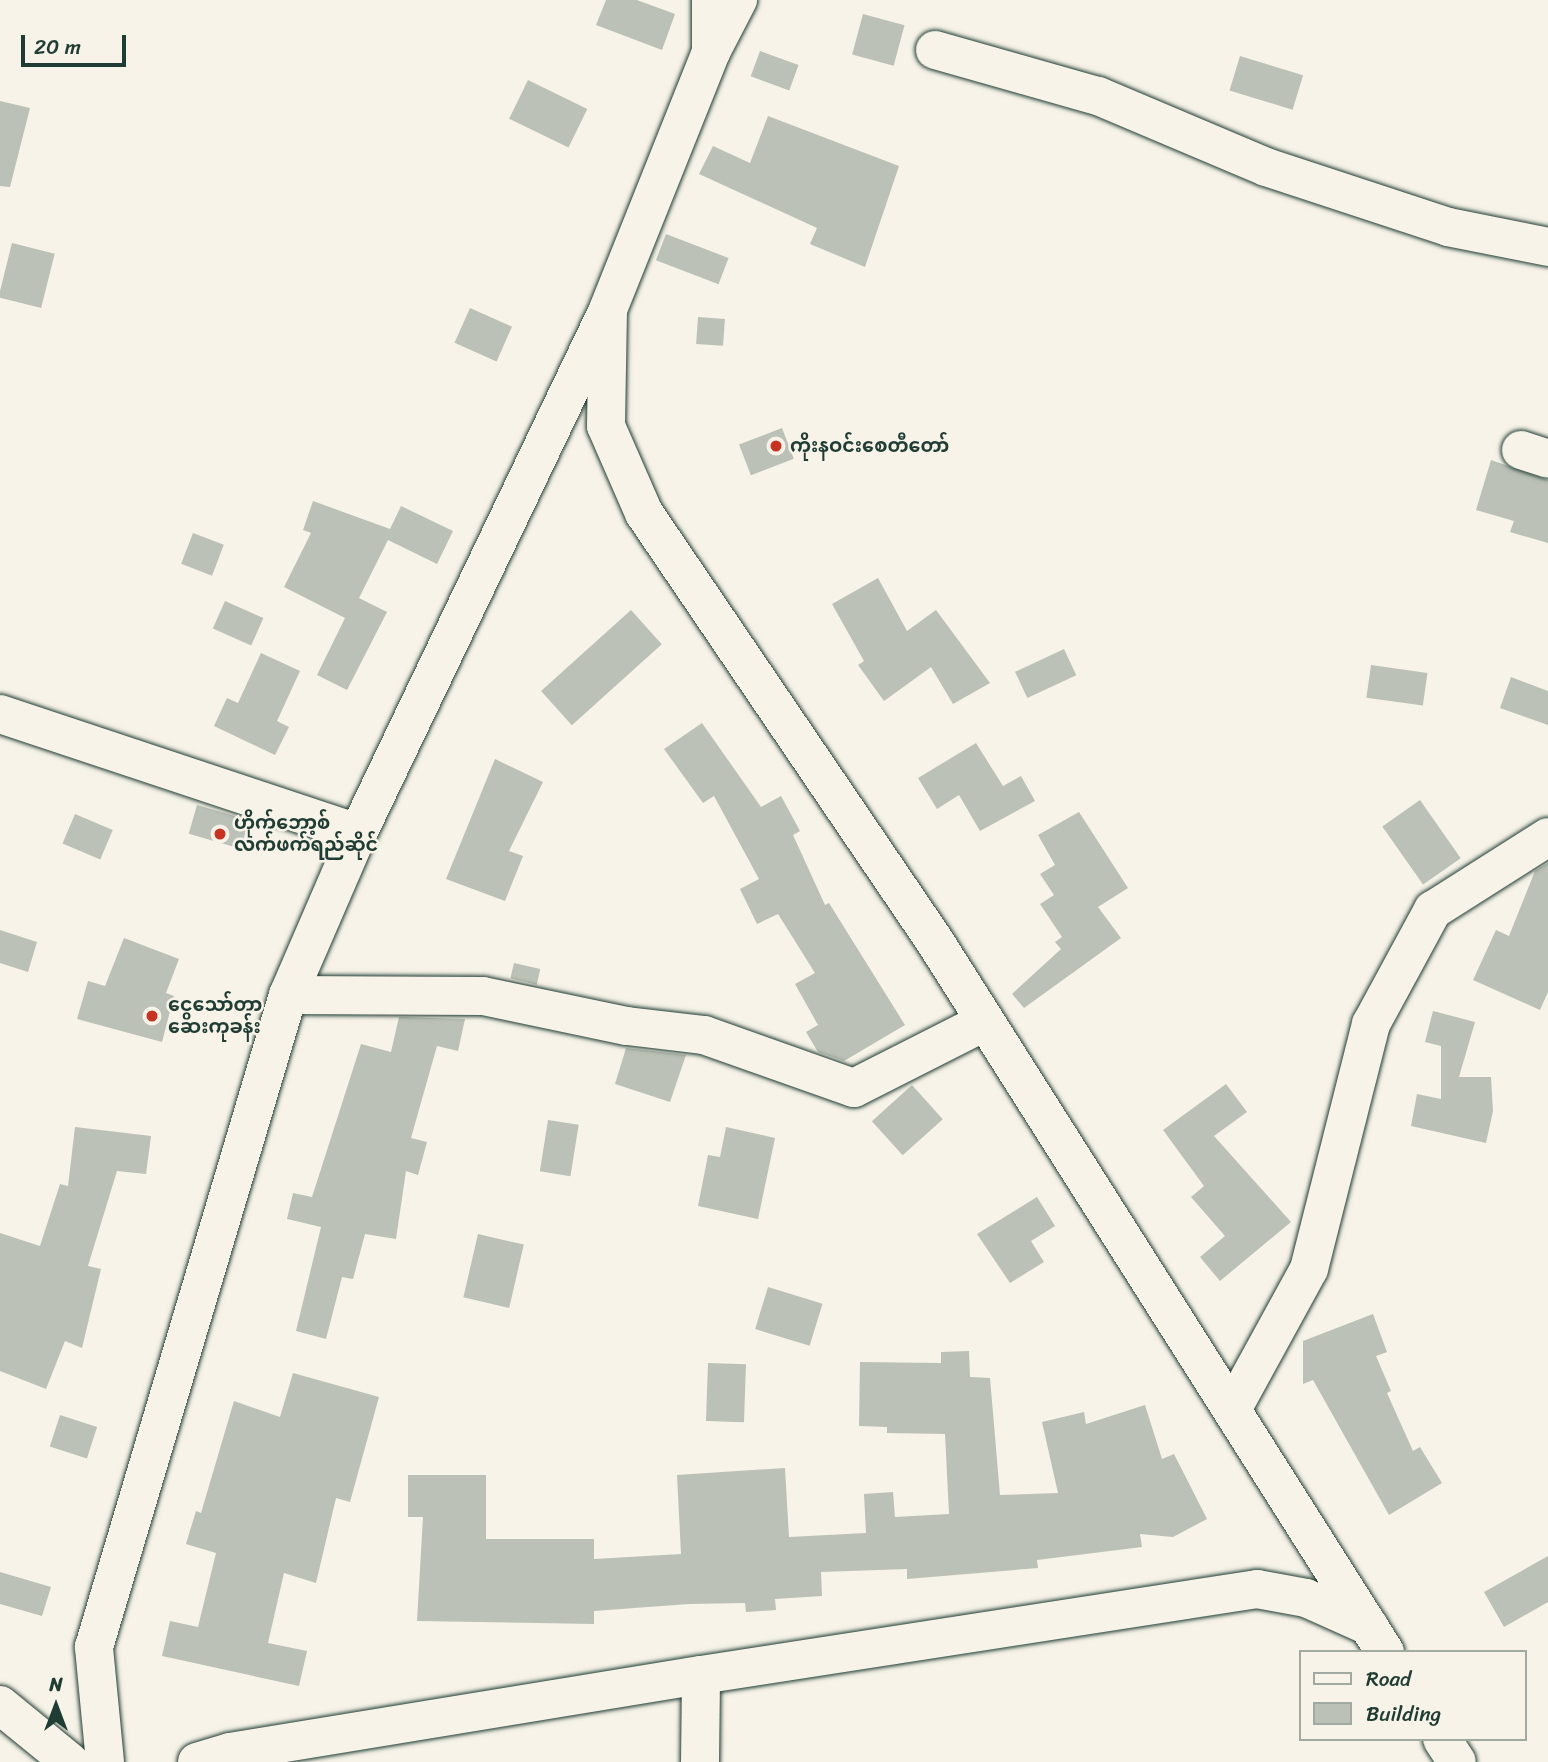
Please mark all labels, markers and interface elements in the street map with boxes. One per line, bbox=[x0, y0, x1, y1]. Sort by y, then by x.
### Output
scale bar bbox=[24, 21, 130, 65]
text: 20 m bbox=[34, 28, 81, 66]
place label: ကိုးနဝင်းစေတီတော် bbox=[790, 435, 949, 457]
marker: ကိုးနဝင်းစေတီတော် bbox=[768, 438, 784, 454]
place label: ဟိုက်ဘော့စ် လက်ဖက်ရည်ဆိုင် bbox=[234, 812, 378, 856]
marker: ဟိုက်ဘော့စ် လက်ဖက်ရည်ဆိုင် bbox=[212, 826, 228, 842]
place label: ငွေသော်တာ ဆေးကုခန်း bbox=[168, 994, 262, 1038]
marker: ငွေသော်တာ ဆေးကုခန်း bbox=[142, 1006, 162, 1026]
legend bbox=[1300, 1650, 1527, 1741]
text: Road bbox=[1366, 1660, 1411, 1698]
text: N bbox=[49, 1668, 63, 1701]
north arrow bbox=[21, 1671, 91, 1741]
text: Building bbox=[1366, 1695, 1441, 1733]

